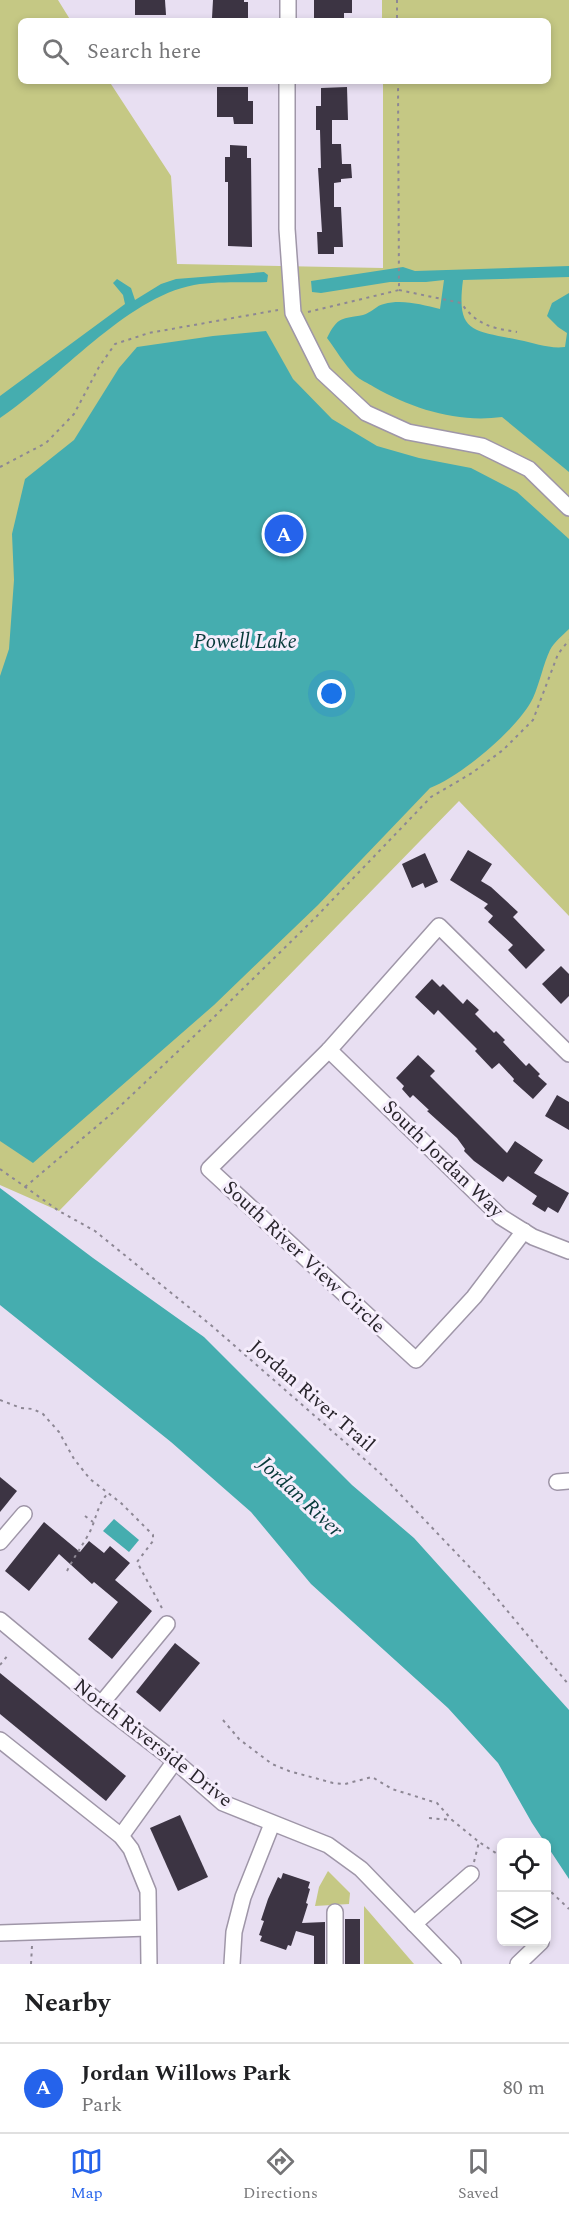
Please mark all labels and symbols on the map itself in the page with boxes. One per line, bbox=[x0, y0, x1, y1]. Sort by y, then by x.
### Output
pin: A bbox=[264, 512, 304, 556]
water label: Powell Lake bbox=[193, 626, 297, 658]
your location bbox=[317, 679, 346, 708]
street label: South Jordan Way bbox=[375, 1093, 512, 1226]
street label: South River View Circle bbox=[216, 1173, 392, 1341]
street label: Jordan River Trail bbox=[242, 1333, 382, 1459]
water label: Jordan River bbox=[249, 1448, 350, 1546]
street label: North Riverside Drive bbox=[67, 1671, 239, 1815]

